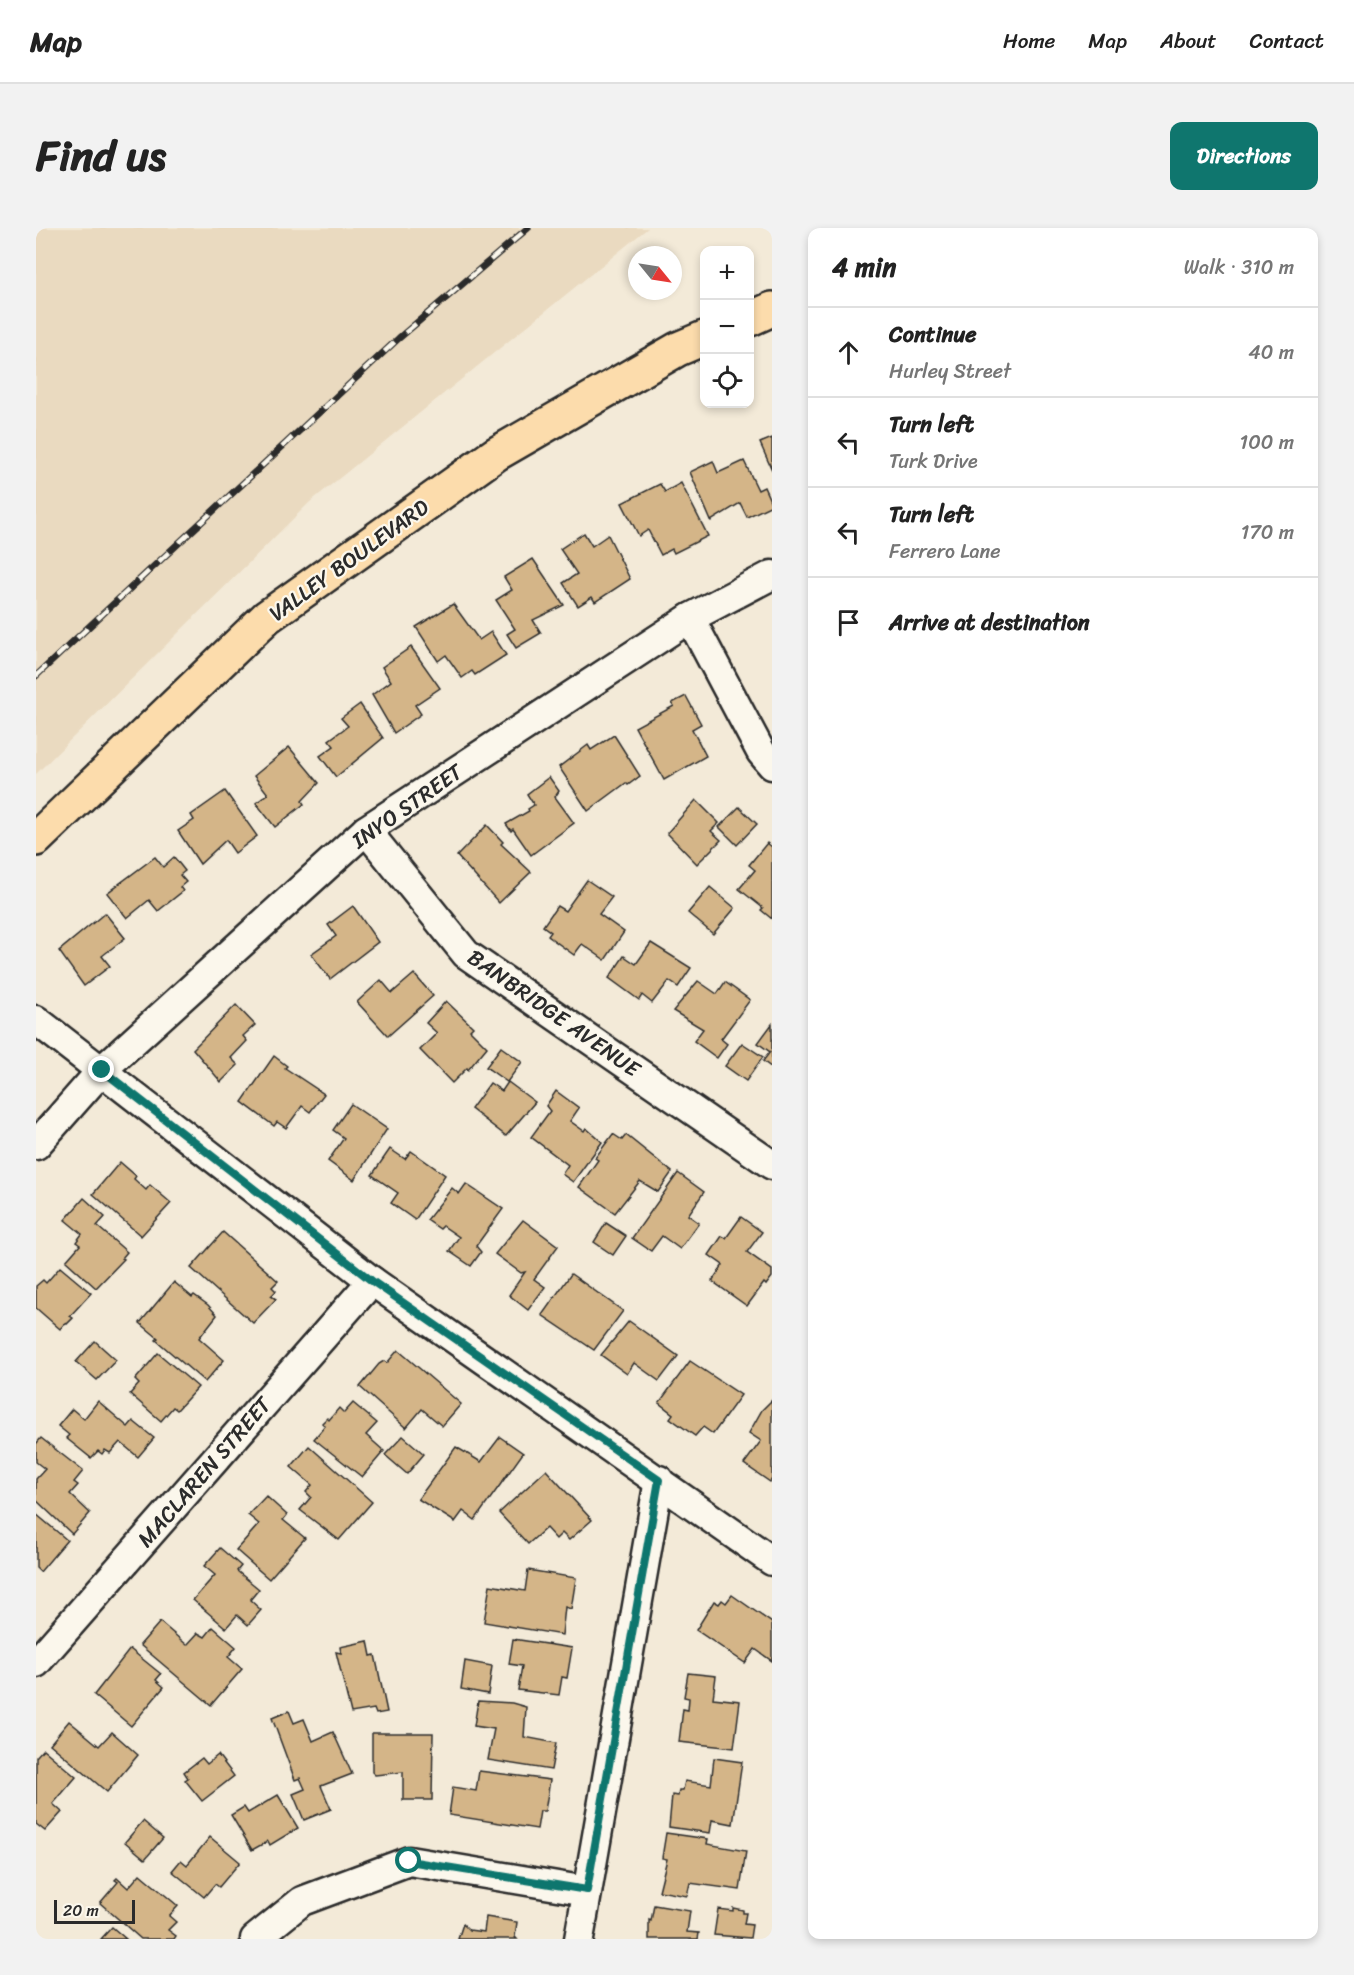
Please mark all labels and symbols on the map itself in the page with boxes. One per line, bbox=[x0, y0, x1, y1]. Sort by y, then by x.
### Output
north arrow bbox=[628, 246, 682, 300]
street label: VALLEY BOULEVARD bbox=[260, 488, 438, 632]
street label: INYO STREET bbox=[342, 752, 472, 859]
street label: BANBRIDGE AVENUE bbox=[459, 938, 650, 1089]
route end bbox=[88, 1056, 114, 1082]
street label: MACLAREN STREET bbox=[127, 1387, 282, 1556]
route start bbox=[395, 1847, 421, 1873]
scale bar bbox=[54, 1897, 135, 1924]

